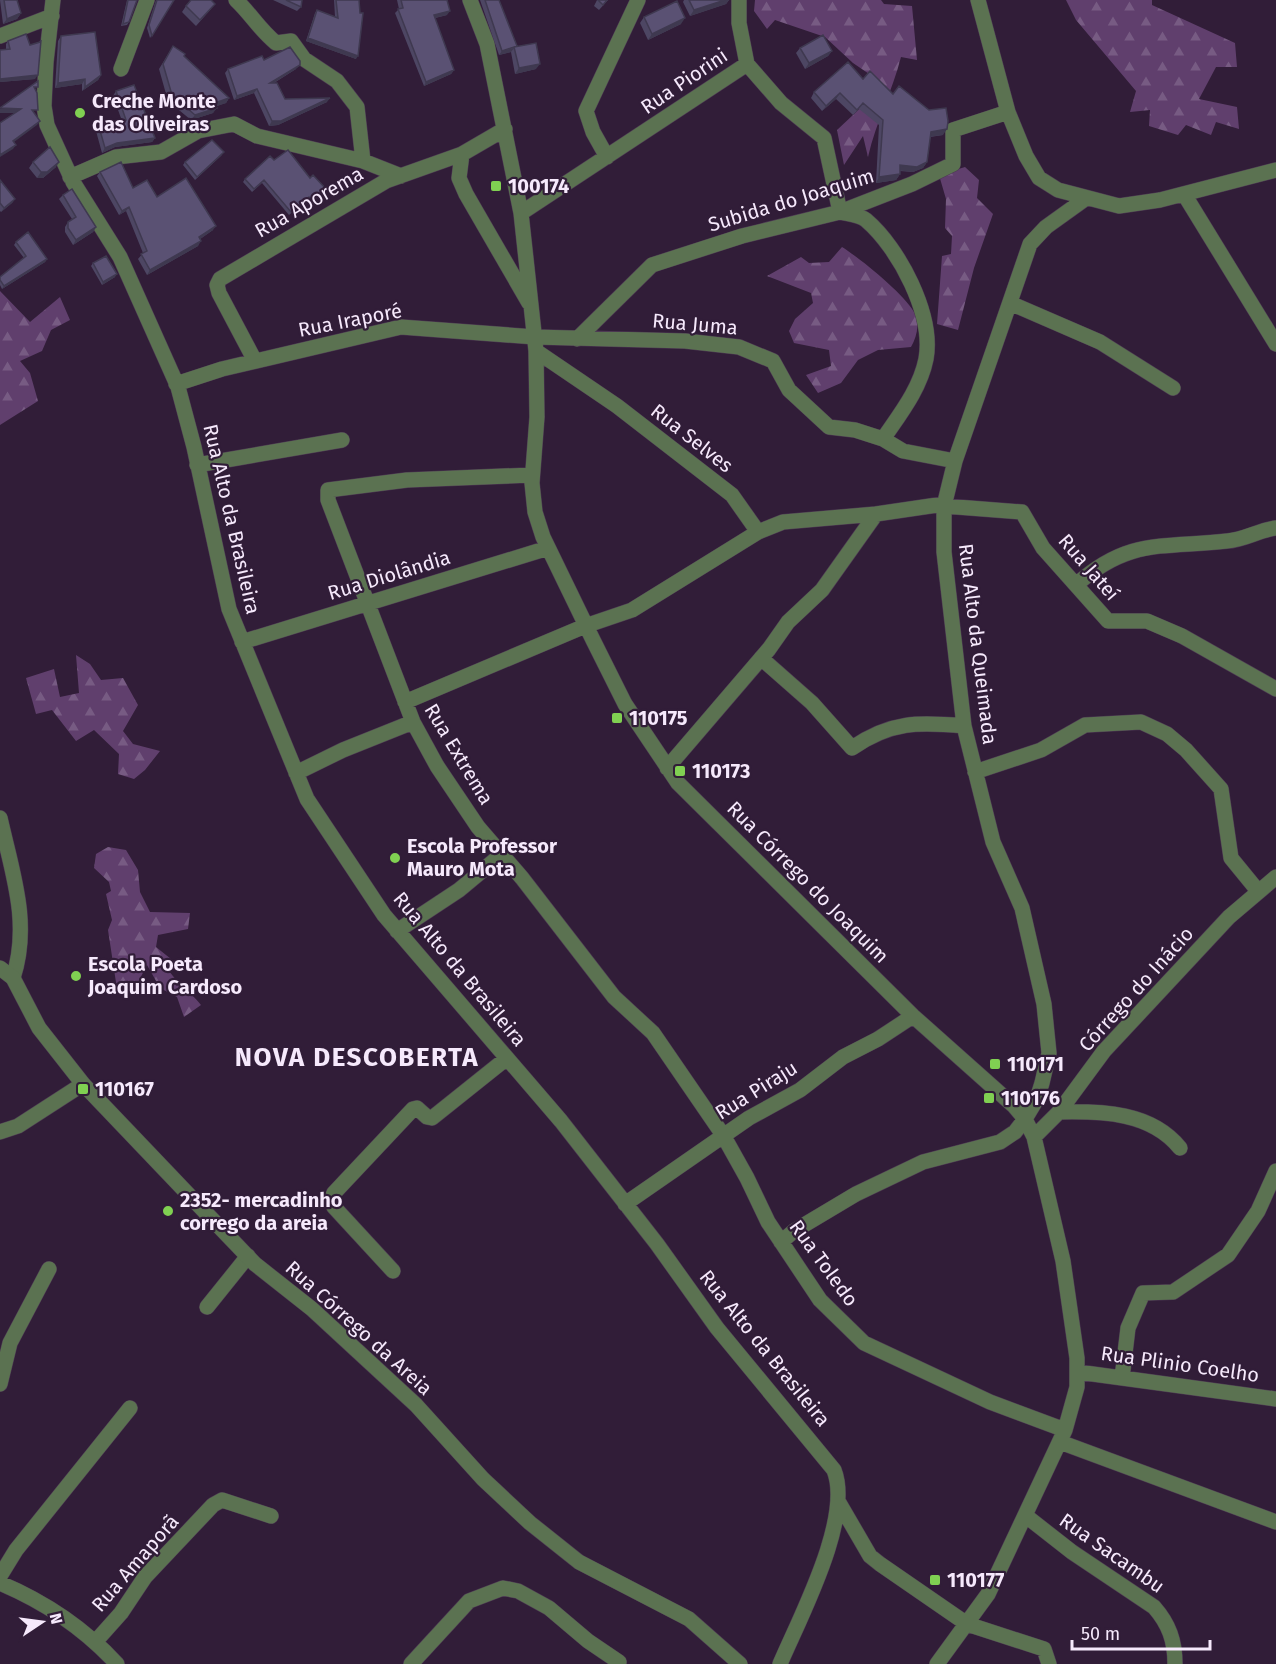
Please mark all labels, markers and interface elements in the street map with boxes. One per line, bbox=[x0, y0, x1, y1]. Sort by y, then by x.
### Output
street label: Rua Piorini bbox=[636, 43, 732, 119]
place label: Creche Monte das Oliveiras bbox=[92, 89, 216, 136]
marker: Creche Monte das Oliveiras bbox=[73, 106, 87, 120]
street label: Rua Aporema bbox=[251, 161, 367, 243]
street label: Subida do Joaquim bbox=[705, 163, 877, 237]
place label: 100174 bbox=[508, 174, 569, 198]
marker: 100174 bbox=[489, 179, 503, 193]
street label: Rua Iraporé bbox=[296, 298, 404, 342]
street label: Rua Juma bbox=[651, 308, 739, 340]
street label: Rua Selves bbox=[646, 399, 738, 477]
street label: Rua Alto da Brasileira bbox=[198, 422, 266, 616]
street label: Rua Jateí bbox=[1054, 529, 1125, 605]
street label: Rua Alto da Queimada bbox=[954, 542, 1002, 746]
street label: Rua Diolândia bbox=[325, 545, 453, 605]
street label: Rua Extrema bbox=[419, 699, 499, 809]
place label: 110175 bbox=[629, 706, 688, 730]
marker: 110175 bbox=[610, 711, 624, 725]
place label: 110173 bbox=[692, 759, 750, 783]
marker: 110173 bbox=[673, 764, 687, 778]
street label: Rua Córrego do Joaquim bbox=[722, 796, 894, 968]
place label: Escola Professor Mauro Mota bbox=[407, 834, 558, 881]
marker: Escola Professor Mauro Mota bbox=[388, 851, 402, 865]
street label: Rua Alto da Brasileira bbox=[388, 887, 532, 1051]
street label: Córrego do Inácio bbox=[1074, 922, 1198, 1056]
place label: Escola Poeta Joaquim Cardoso bbox=[87, 952, 243, 999]
marker: Escola Poeta Joaquim Cardoso bbox=[69, 969, 83, 983]
district label: NOVA DESCOBERTA bbox=[235, 1042, 479, 1073]
place label: 110171 bbox=[1007, 1052, 1064, 1076]
street label: Rua Piraju bbox=[711, 1055, 801, 1125]
marker: 110171 bbox=[988, 1057, 1002, 1071]
place label: 110167 bbox=[95, 1077, 154, 1101]
marker: 110167 bbox=[76, 1082, 90, 1096]
place label: 110176 bbox=[1001, 1086, 1060, 1110]
marker: 110176 bbox=[982, 1091, 996, 1105]
place label: 2352- mercadinho corrego da areia bbox=[180, 1188, 343, 1235]
marker: 2352- mercadinho corrego da areia bbox=[161, 1204, 175, 1218]
street label: Rua Toledo bbox=[785, 1215, 863, 1311]
street label: Rua Córrego da Areia bbox=[281, 1256, 437, 1400]
street label: Rua Alto da Brasileira bbox=[695, 1265, 835, 1431]
street label: Rua Plinio Coelho bbox=[1099, 1341, 1261, 1387]
street label: Rua Sacambu bbox=[1055, 1508, 1169, 1598]
street label: Rua Amaporã bbox=[86, 1510, 184, 1616]
place label: 110177 bbox=[947, 1568, 1004, 1592]
marker: 110177 bbox=[928, 1573, 942, 1587]
north arrow bbox=[12, 1592, 72, 1652]
text: N bbox=[46, 1611, 67, 1626]
scale bar bbox=[1072, 1613, 1210, 1651]
text: 50 m bbox=[1081, 1623, 1120, 1645]

